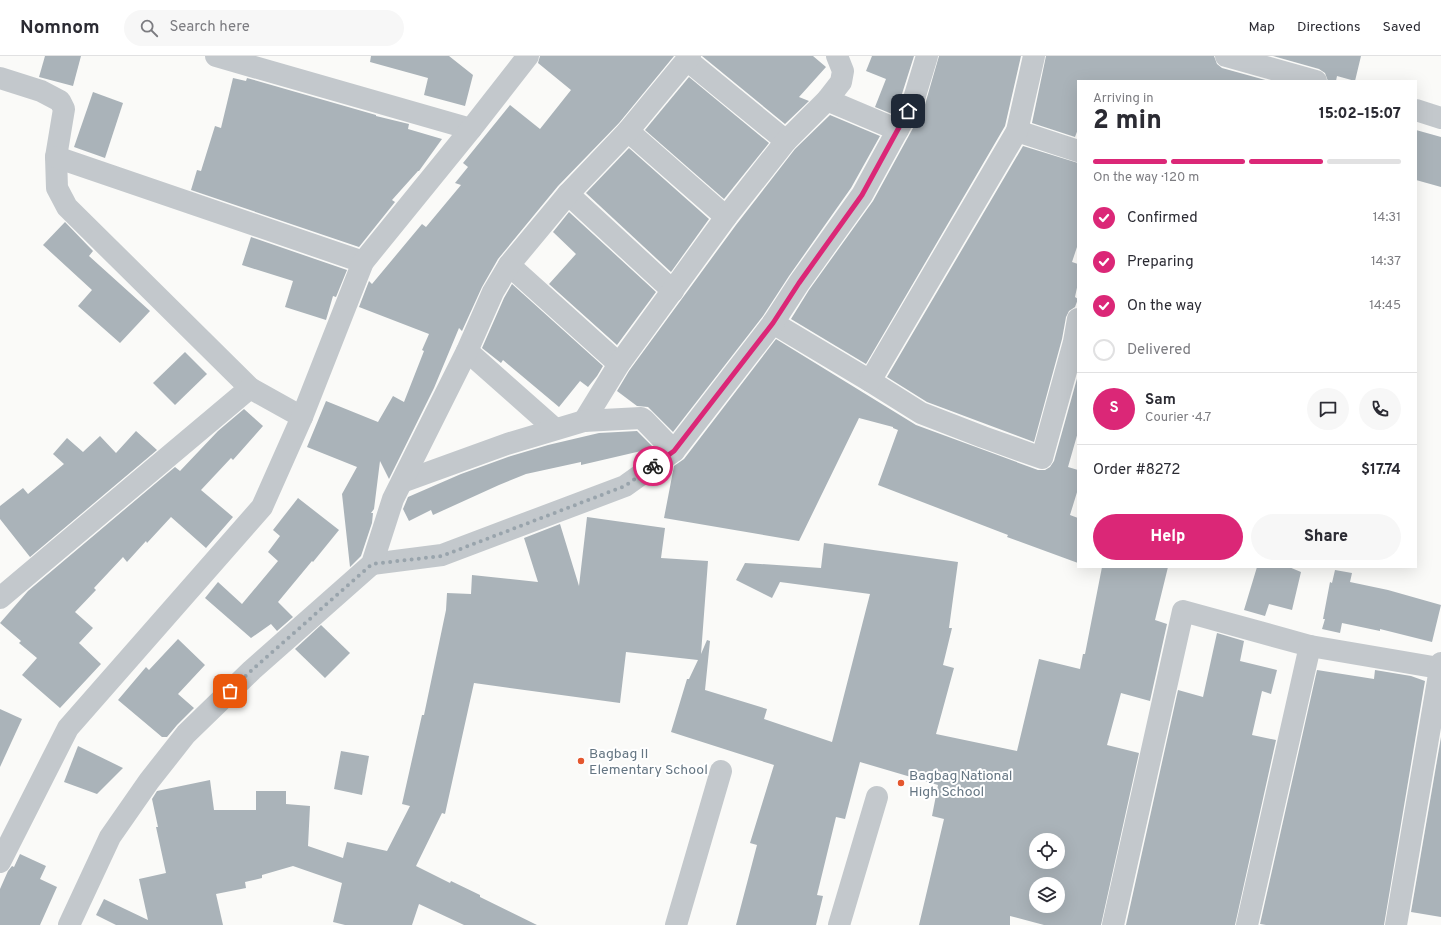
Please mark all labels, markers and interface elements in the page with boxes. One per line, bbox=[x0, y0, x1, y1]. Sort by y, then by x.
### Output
search box bbox=[124, 10, 404, 46]
text: Nomnom bbox=[20, 16, 100, 40]
icon: search bbox=[138, 17, 160, 39]
text: Search here bbox=[170, 18, 250, 37]
text: Map bbox=[1249, 19, 1275, 36]
text: Directions bbox=[1297, 19, 1361, 36]
text: Saved bbox=[1383, 19, 1421, 36]
text: Arriving in bbox=[1093, 91, 1154, 107]
pin bbox=[891, 94, 925, 128]
icon: home bbox=[897, 100, 919, 122]
text: 2 min bbox=[1093, 105, 1162, 138]
text: 15:02–15:07 bbox=[1319, 105, 1401, 124]
text: On the way · 120 m bbox=[1093, 170, 1199, 186]
icon: check bbox=[1093, 207, 1115, 229]
text: Confirmed bbox=[1127, 209, 1198, 228]
text: 14:31 bbox=[1373, 210, 1401, 226]
icon: check bbox=[1093, 251, 1115, 273]
text: Preparing bbox=[1127, 253, 1194, 272]
text: 14:37 bbox=[1371, 254, 1401, 270]
icon: check bbox=[1093, 295, 1115, 317]
text: On the way bbox=[1127, 297, 1202, 316]
text: 14:45 bbox=[1369, 298, 1401, 314]
text: Delivered bbox=[1127, 341, 1191, 360]
button: chat bbox=[1307, 388, 1349, 430]
button: phone bbox=[1359, 388, 1401, 430]
text: Sam bbox=[1145, 391, 1176, 410]
text: S bbox=[1109, 399, 1119, 418]
text: Courier · 4.7 bbox=[1145, 410, 1211, 426]
courier bbox=[633, 446, 673, 486]
icon: bike bbox=[642, 455, 664, 477]
text: Order #8272 bbox=[1093, 461, 1180, 480]
text: $17.74 bbox=[1361, 461, 1401, 480]
button: Help bbox=[1093, 514, 1243, 560]
button: Share bbox=[1251, 514, 1401, 560]
pin bbox=[213, 674, 247, 708]
icon: bag bbox=[219, 680, 241, 702]
place label: Bagbag II Elementary School bbox=[589, 746, 708, 779]
marker: Bagbag II Elementary School bbox=[576, 756, 586, 766]
place label: Bagbag National High School bbox=[909, 768, 1013, 801]
marker: Bagbag National High School bbox=[896, 778, 906, 788]
map controls bbox=[1029, 833, 1065, 913]
button: locate bbox=[1029, 833, 1065, 869]
button: layers bbox=[1029, 877, 1065, 913]

